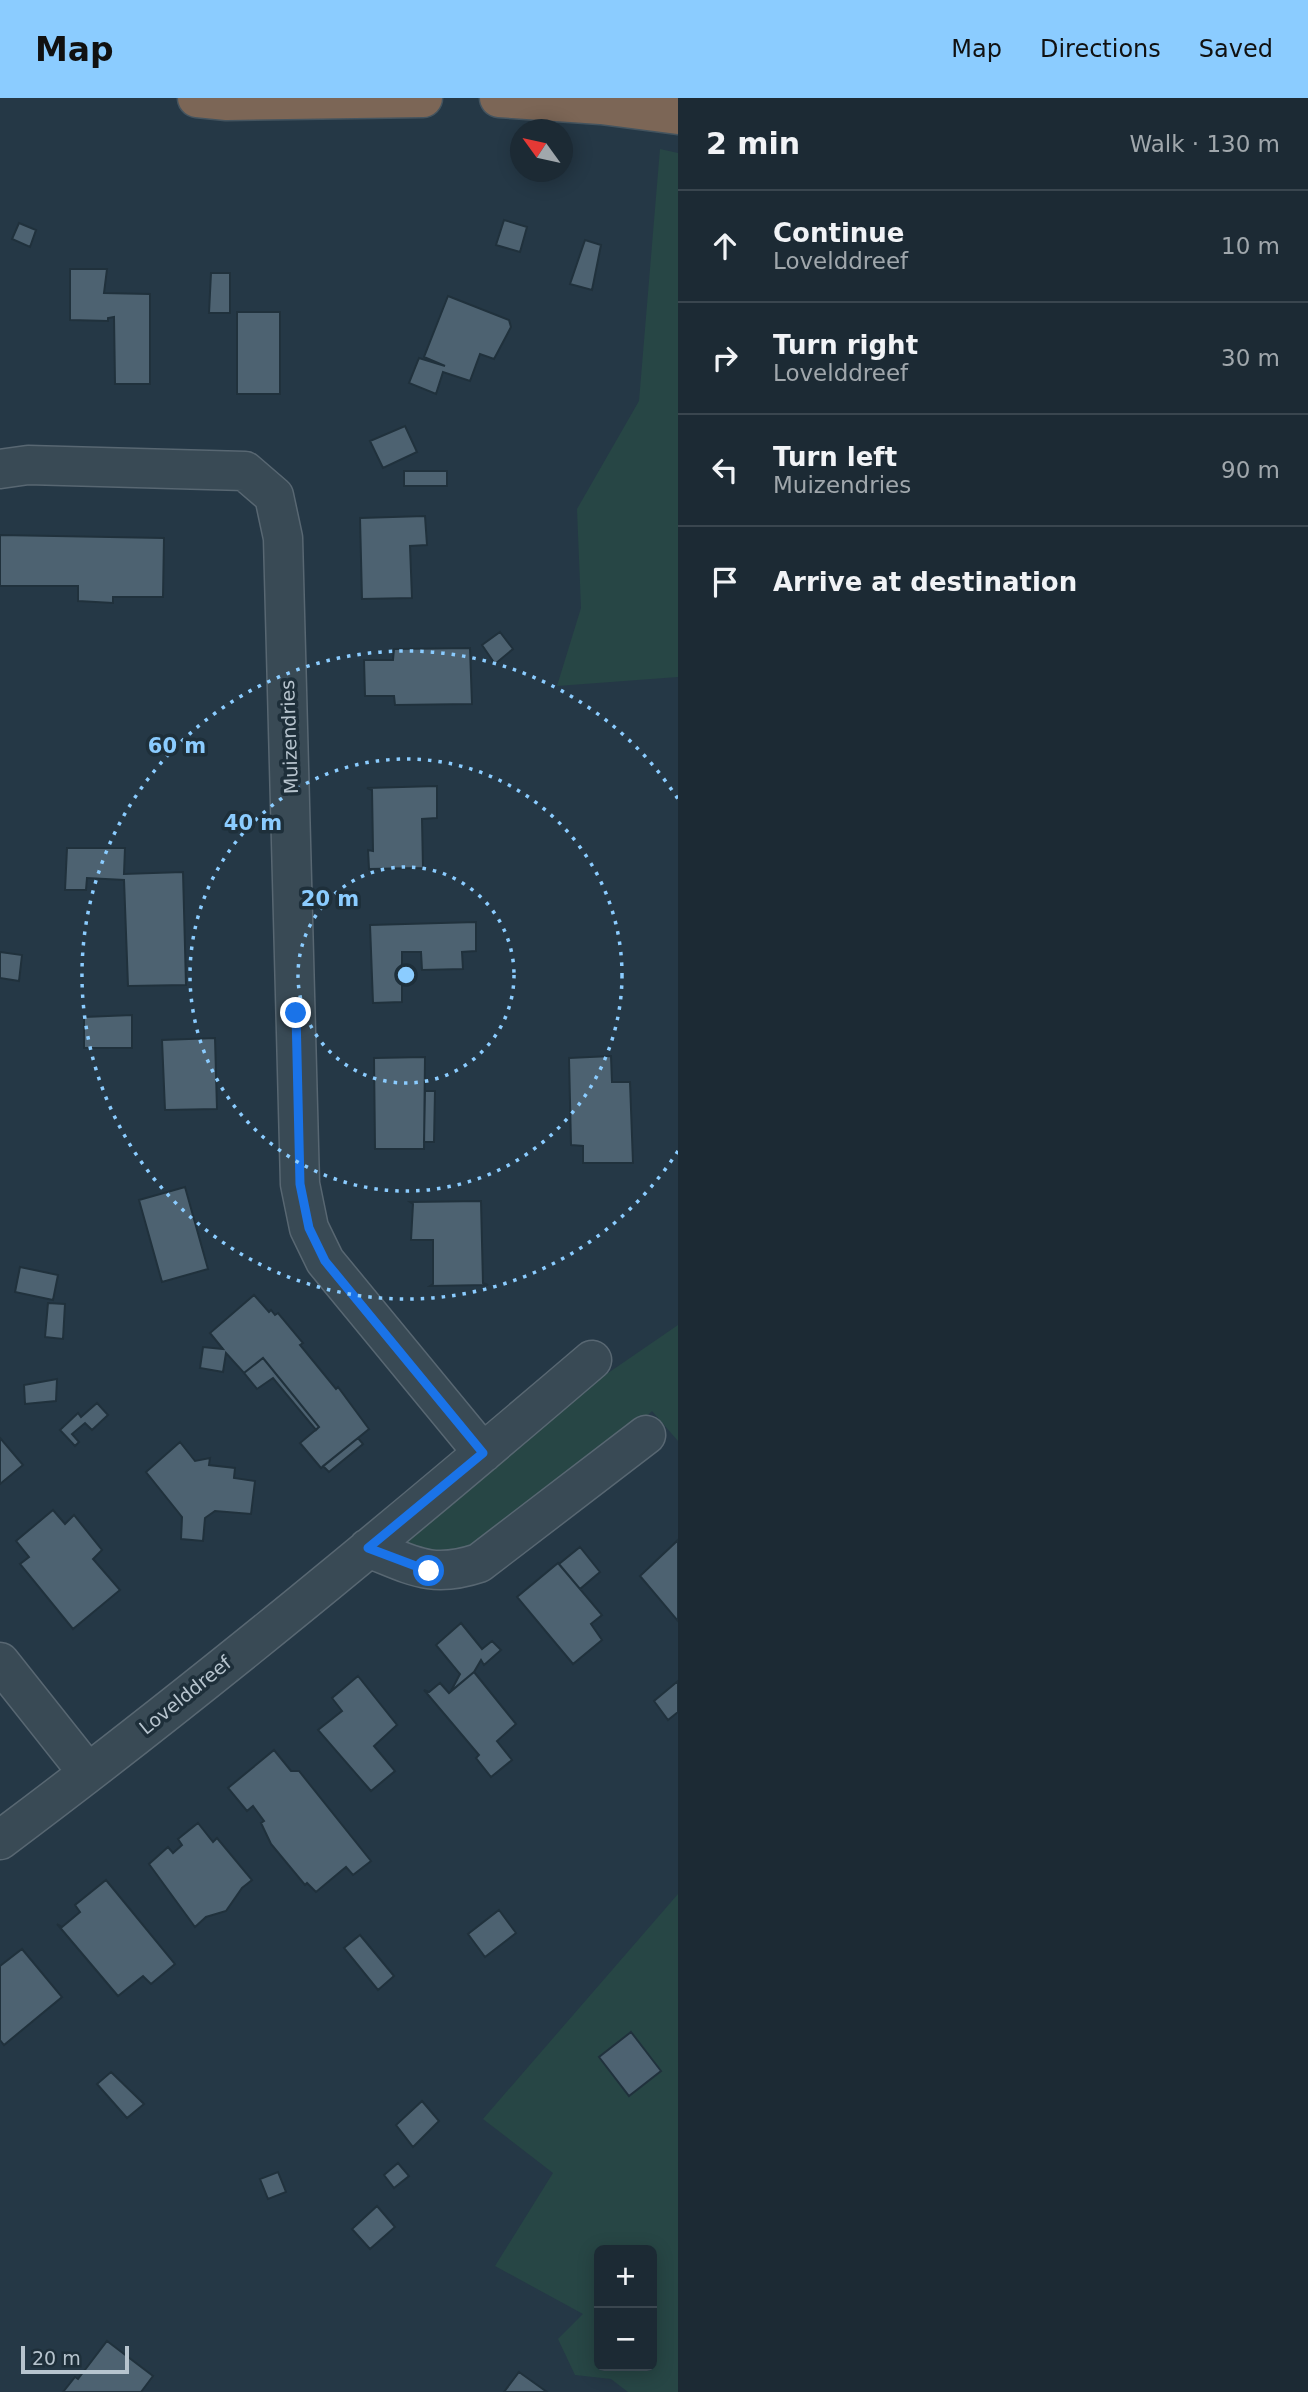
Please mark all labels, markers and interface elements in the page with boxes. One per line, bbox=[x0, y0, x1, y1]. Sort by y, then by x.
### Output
text: Map bbox=[35, 30, 114, 69]
text: Map bbox=[951, 35, 1002, 63]
text: Directions bbox=[1040, 35, 1161, 63]
text: Saved bbox=[1199, 35, 1273, 63]
north arrow bbox=[510, 119, 573, 182]
text: 2 min bbox=[706, 126, 800, 161]
text: Walk · 130 m bbox=[1129, 131, 1280, 157]
text: Continue bbox=[773, 218, 904, 248]
icon: ahead bbox=[706, 227, 744, 265]
text: 10 m bbox=[1221, 233, 1280, 259]
text: Lovelddreef bbox=[773, 248, 908, 274]
text: Turn right bbox=[773, 330, 918, 360]
icon: right bbox=[706, 339, 744, 377]
text: 30 m bbox=[1221, 345, 1280, 371]
text: Lovelddreef bbox=[773, 360, 908, 386]
text: Turn left bbox=[773, 442, 897, 472]
icon: left bbox=[706, 451, 744, 489]
text: 90 m bbox=[1221, 457, 1280, 483]
text: Muizendries bbox=[773, 472, 911, 498]
icon: arrive bbox=[706, 563, 744, 601]
text: Arrive at destination bbox=[773, 567, 1077, 597]
street label: Muizendries bbox=[276, 680, 302, 794]
text: 60 m bbox=[148, 734, 206, 758]
text: 40 m bbox=[224, 811, 282, 835]
text: 20 m bbox=[301, 887, 359, 911]
centre of rings bbox=[394, 963, 418, 987]
route end bbox=[280, 997, 311, 1028]
route start bbox=[413, 1555, 444, 1586]
street label: Lovelddreef bbox=[135, 1650, 236, 1739]
map controls bbox=[594, 2245, 657, 2371]
button: + bbox=[594, 2245, 657, 2308]
button: − bbox=[594, 2308, 657, 2371]
scale bar bbox=[21, 2343, 130, 2375]
text: 20 m bbox=[32, 2347, 81, 2369]

